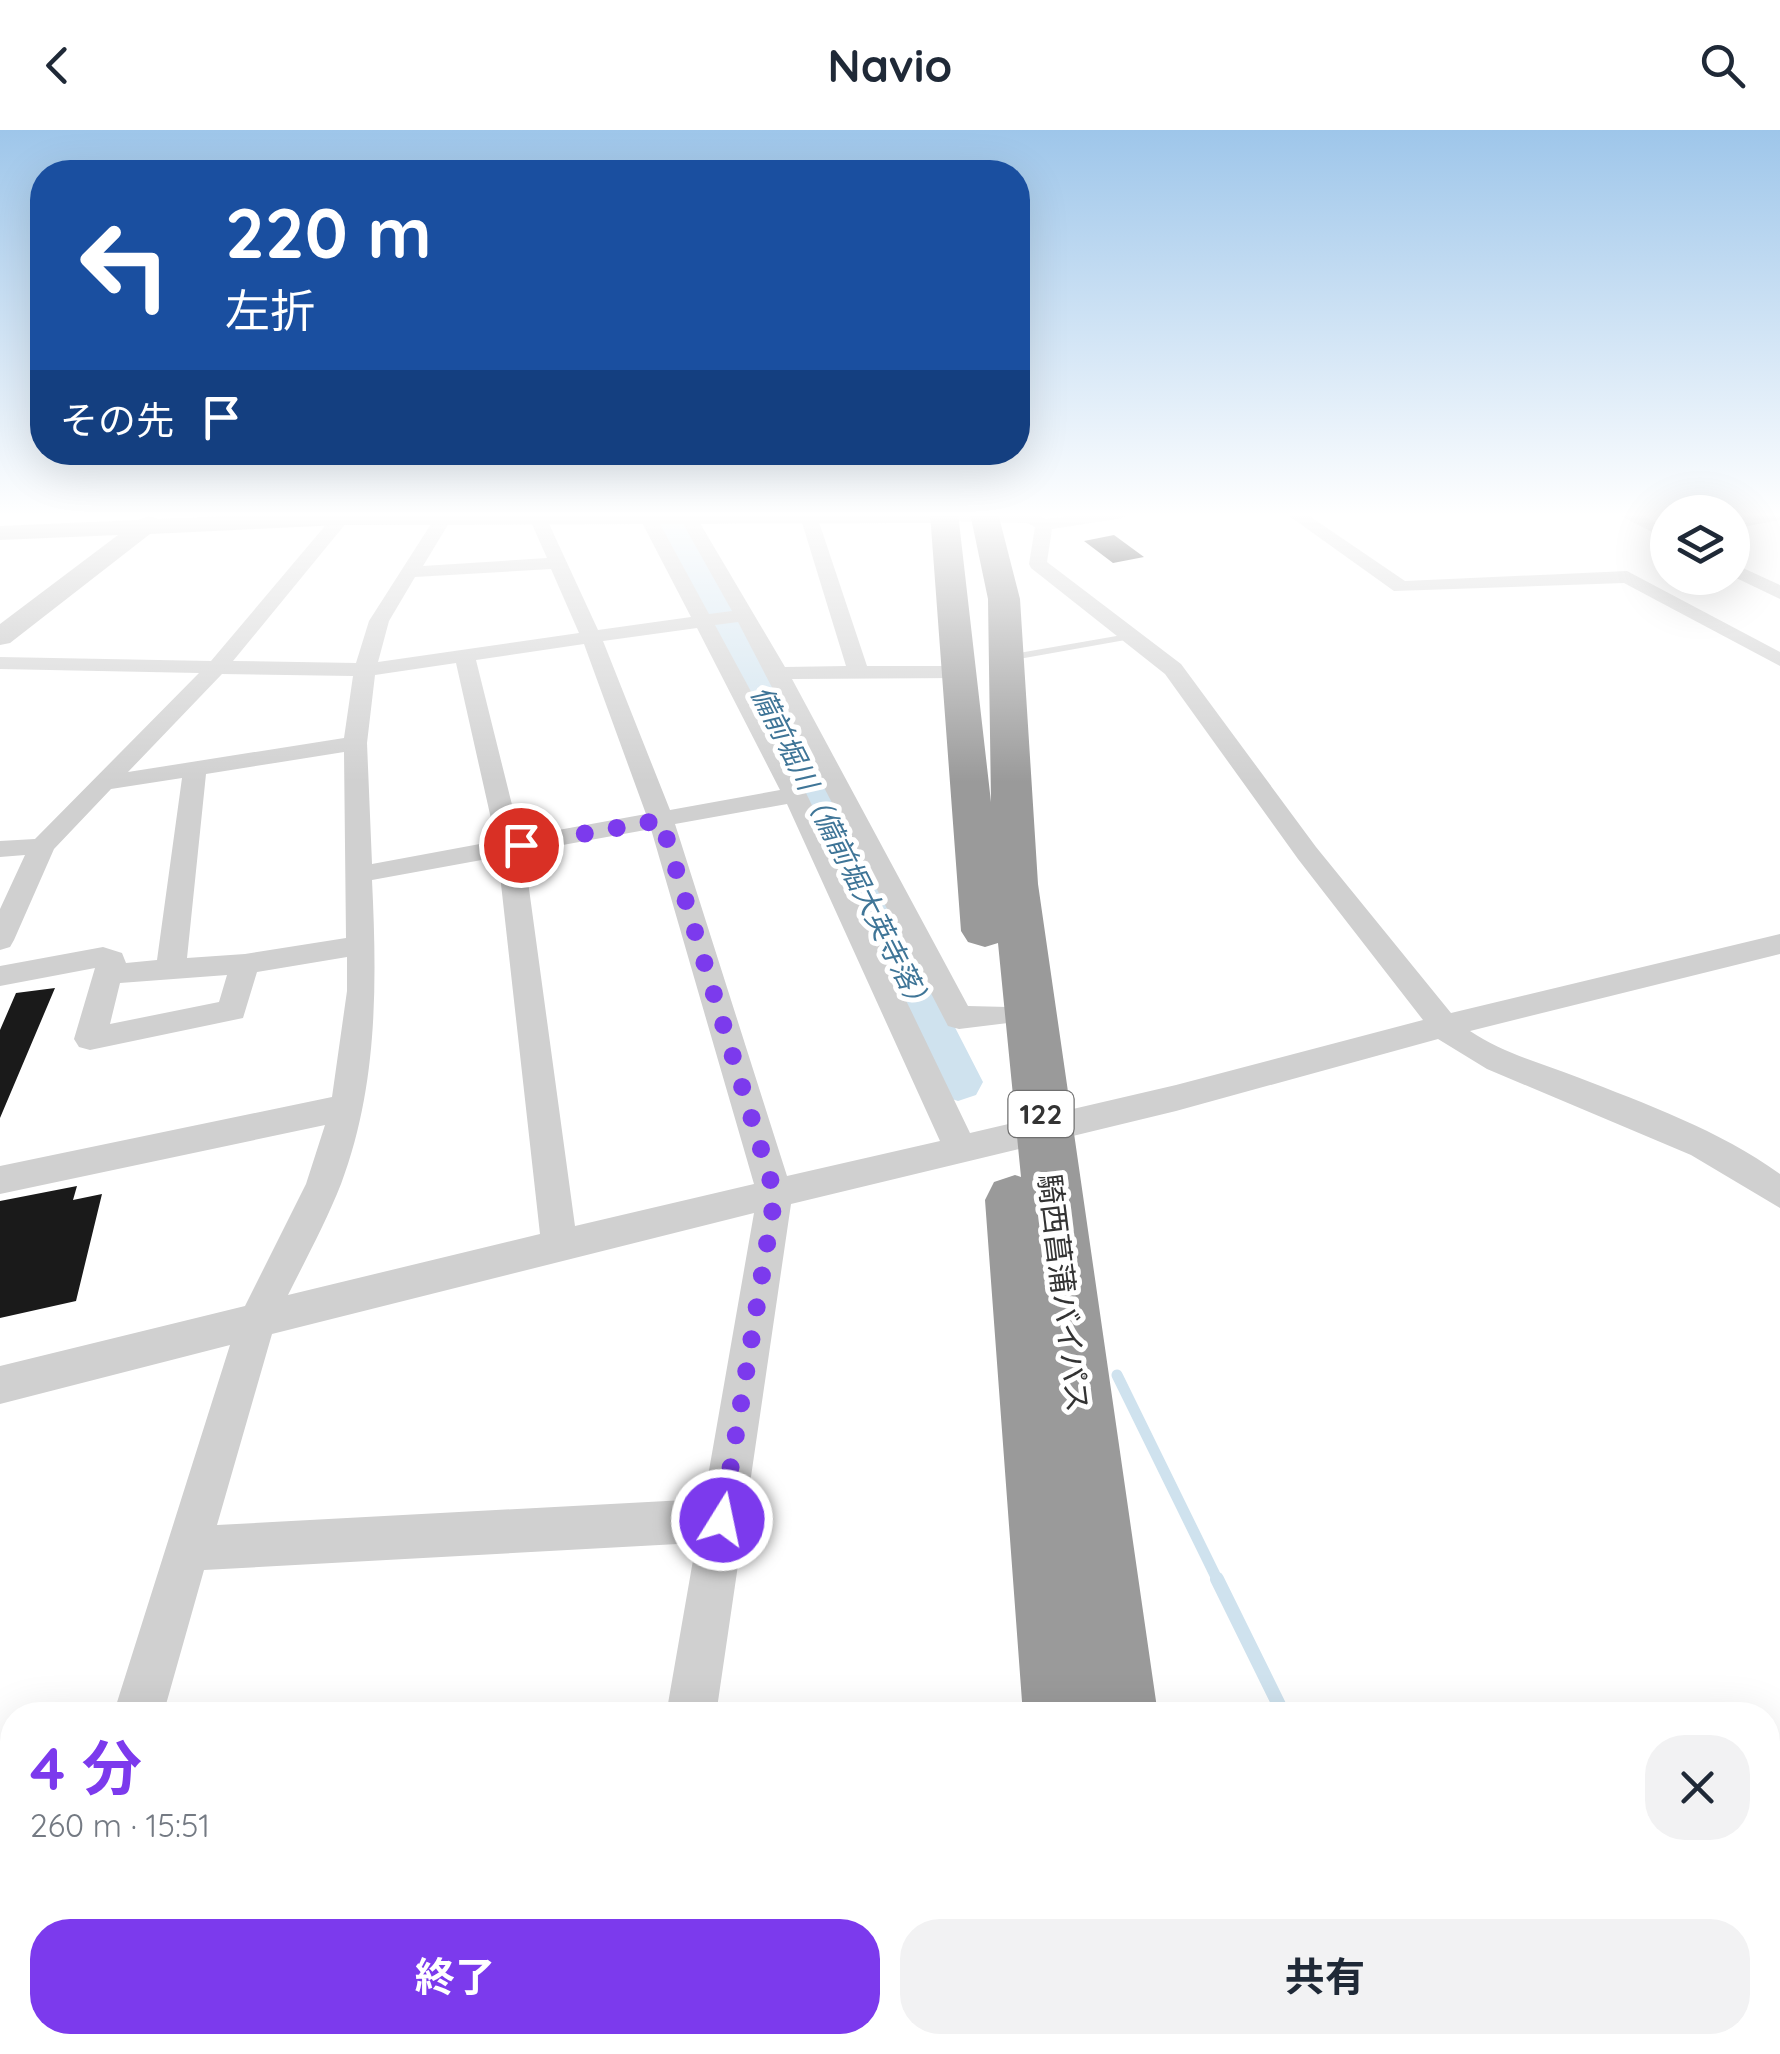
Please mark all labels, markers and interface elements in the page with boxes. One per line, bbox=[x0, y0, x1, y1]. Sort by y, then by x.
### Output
text: Navio bbox=[828, 37, 952, 93]
icon: back bbox=[30, 38, 85, 93]
icon: search bbox=[1695, 38, 1750, 93]
text: 220 m bbox=[225, 188, 432, 276]
icon: left bbox=[60, 200, 190, 330]
text: 左折 bbox=[225, 282, 315, 338]
icon: arrive bbox=[194, 390, 249, 445]
text: その先 bbox=[60, 396, 174, 444]
map controls bbox=[1650, 495, 1750, 595]
button: layers bbox=[1650, 495, 1750, 595]
water label: 備前堀川（備前堀大英寺落） bbox=[744, 680, 941, 1020]
pin bbox=[479, 803, 564, 888]
icon: arrive bbox=[494, 818, 549, 873]
road number: 122 bbox=[1008, 1091, 1074, 1137]
street label: 騎西菖蒲バイパス bbox=[1031, 1172, 1097, 1414]
position arrow bbox=[670, 1468, 774, 1572]
text: 4 分 bbox=[30, 1730, 142, 1805]
button: close bbox=[1645, 1735, 1750, 1840]
text: 260 m · 15:51 bbox=[30, 1805, 210, 1845]
button: 終了 bbox=[30, 1919, 880, 2034]
button: 共有 bbox=[900, 1919, 1750, 2034]

